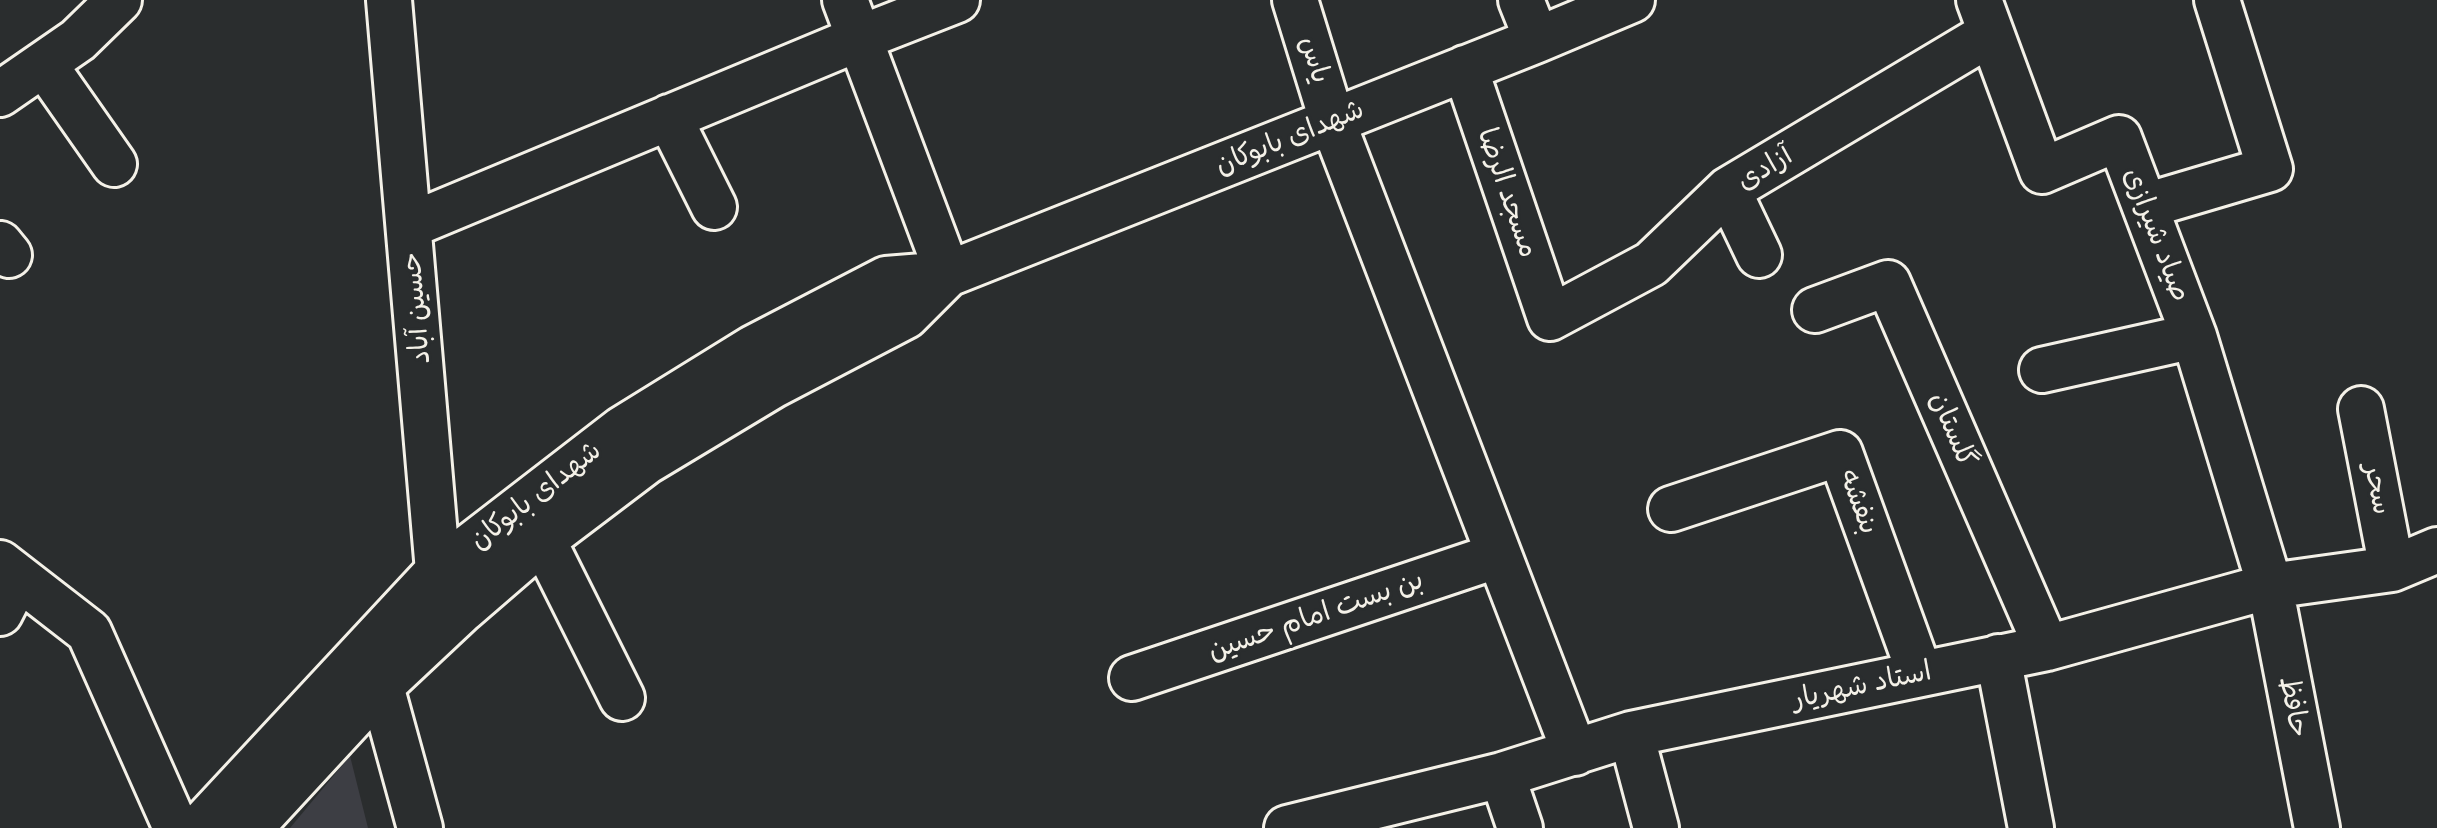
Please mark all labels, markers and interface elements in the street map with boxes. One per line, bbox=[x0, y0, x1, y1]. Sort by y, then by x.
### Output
street label: یاس bbox=[1291, 32, 1337, 88]
street label: شهدای بابوکان bbox=[1211, 93, 1369, 183]
street label: مسجد الرضا bbox=[1469, 124, 1545, 262]
street label: آزادی bbox=[1731, 139, 1799, 199]
street label: صیاد شیرازی bbox=[2115, 163, 2197, 307]
street label: حسین آباد bbox=[395, 251, 439, 365]
street label: گلستان bbox=[1921, 387, 1983, 473]
street label: شهدای بابوکان bbox=[464, 434, 608, 558]
street label: سحر bbox=[2356, 460, 2398, 518]
street label: بنفشه bbox=[1831, 465, 1885, 539]
street label: بن بست امام حسین bbox=[1204, 563, 1428, 669]
street label: استاد شهریار bbox=[1789, 655, 1935, 717]
street label: حافظ bbox=[2271, 674, 2315, 740]

